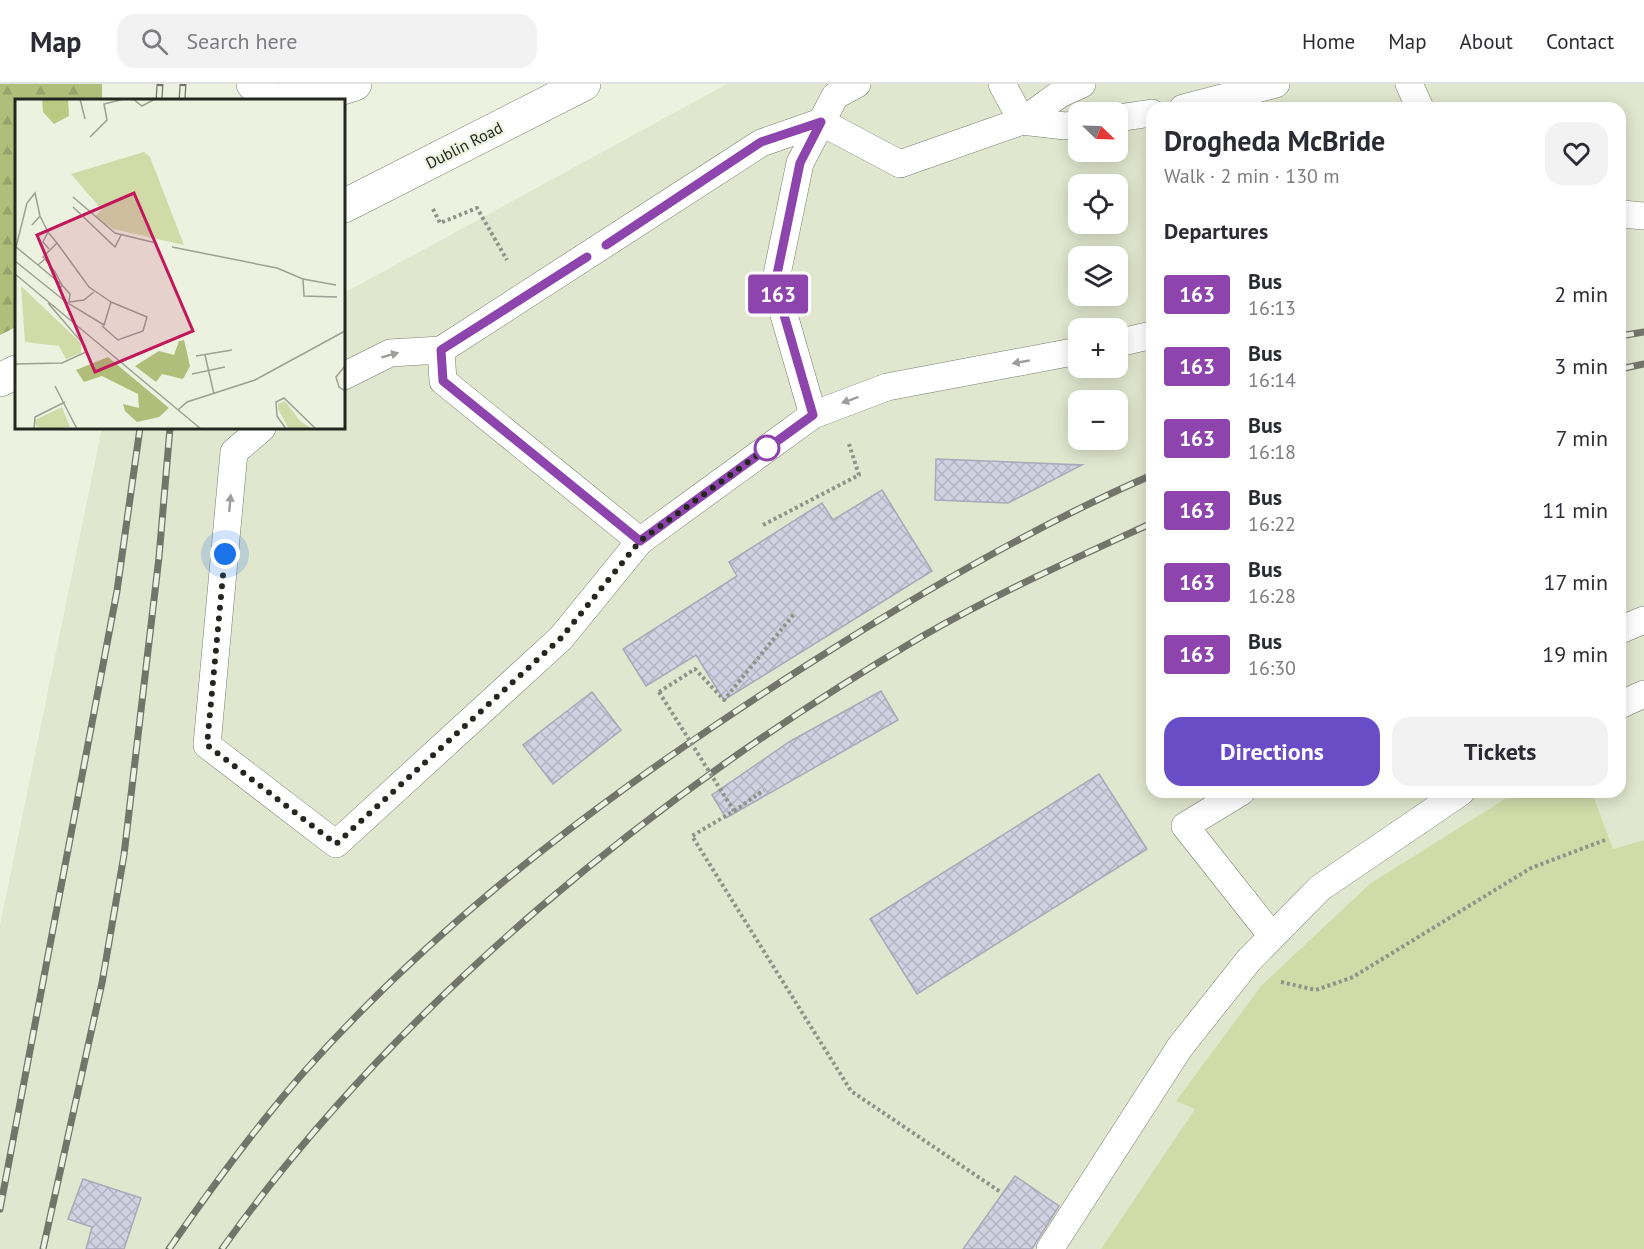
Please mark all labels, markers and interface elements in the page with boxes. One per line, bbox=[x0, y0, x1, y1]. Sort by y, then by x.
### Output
search box bbox=[117, 14, 537, 68]
text: Map bbox=[30, 23, 81, 60]
icon: search bbox=[138, 25, 171, 58]
text: Search here bbox=[186, 27, 297, 55]
text: Home bbox=[1302, 28, 1355, 55]
text: Map bbox=[1388, 28, 1427, 55]
text: About bbox=[1460, 28, 1513, 55]
text: Contact bbox=[1546, 28, 1614, 55]
inset map bbox=[15, 99, 345, 429]
north arrow bbox=[1068, 102, 1128, 162]
map controls bbox=[1068, 102, 1128, 450]
street label: Dublin Road bbox=[422, 117, 506, 173]
text: Drogheda McBride bbox=[1164, 122, 1385, 159]
button: heart bbox=[1545, 122, 1608, 185]
text: Walk · 2 min · 130 m bbox=[1164, 163, 1340, 189]
button: locate bbox=[1068, 174, 1128, 234]
text: Departures bbox=[1164, 217, 1268, 245]
button: layers bbox=[1068, 246, 1128, 306]
text: Bus bbox=[1248, 267, 1282, 295]
line badge: 163 bbox=[744, 274, 812, 314]
text: 2 min bbox=[1554, 280, 1608, 308]
text: 163 bbox=[760, 281, 796, 308]
text: 163 bbox=[1179, 281, 1215, 308]
text: 16:13 bbox=[1248, 295, 1296, 321]
button: + bbox=[1068, 318, 1128, 378]
text: Bus bbox=[1248, 339, 1282, 367]
one-way arrow bbox=[381, 350, 400, 360]
text: 3 min bbox=[1554, 352, 1608, 380]
text: 163 bbox=[1179, 353, 1215, 380]
one-way arrow bbox=[1011, 358, 1030, 367]
text: 16:14 bbox=[1248, 367, 1296, 393]
button: − bbox=[1068, 390, 1128, 450]
one-way arrow bbox=[841, 396, 859, 406]
text: Bus bbox=[1248, 411, 1282, 439]
text: 7 min bbox=[1556, 424, 1608, 452]
text: 163 bbox=[1179, 425, 1215, 452]
unlabelled marker bbox=[754, 435, 780, 461]
text: 16:18 bbox=[1248, 439, 1296, 465]
text: Bus bbox=[1248, 483, 1282, 511]
one-way arrow bbox=[225, 493, 235, 512]
text: 11 min bbox=[1542, 496, 1608, 524]
text: 163 bbox=[1179, 497, 1215, 524]
text: 16:22 bbox=[1248, 511, 1296, 537]
your location bbox=[210, 539, 240, 569]
text: Bus bbox=[1248, 555, 1282, 583]
text: 17 min bbox=[1544, 568, 1608, 596]
text: 163 bbox=[1179, 569, 1215, 596]
text: 16:28 bbox=[1248, 583, 1296, 609]
text: Bus bbox=[1248, 627, 1282, 655]
text: 19 min bbox=[1542, 640, 1608, 668]
text: 163 bbox=[1179, 641, 1215, 668]
text: 16:30 bbox=[1248, 655, 1296, 681]
button: Directions bbox=[1164, 717, 1380, 786]
button: Tickets bbox=[1392, 717, 1608, 786]

